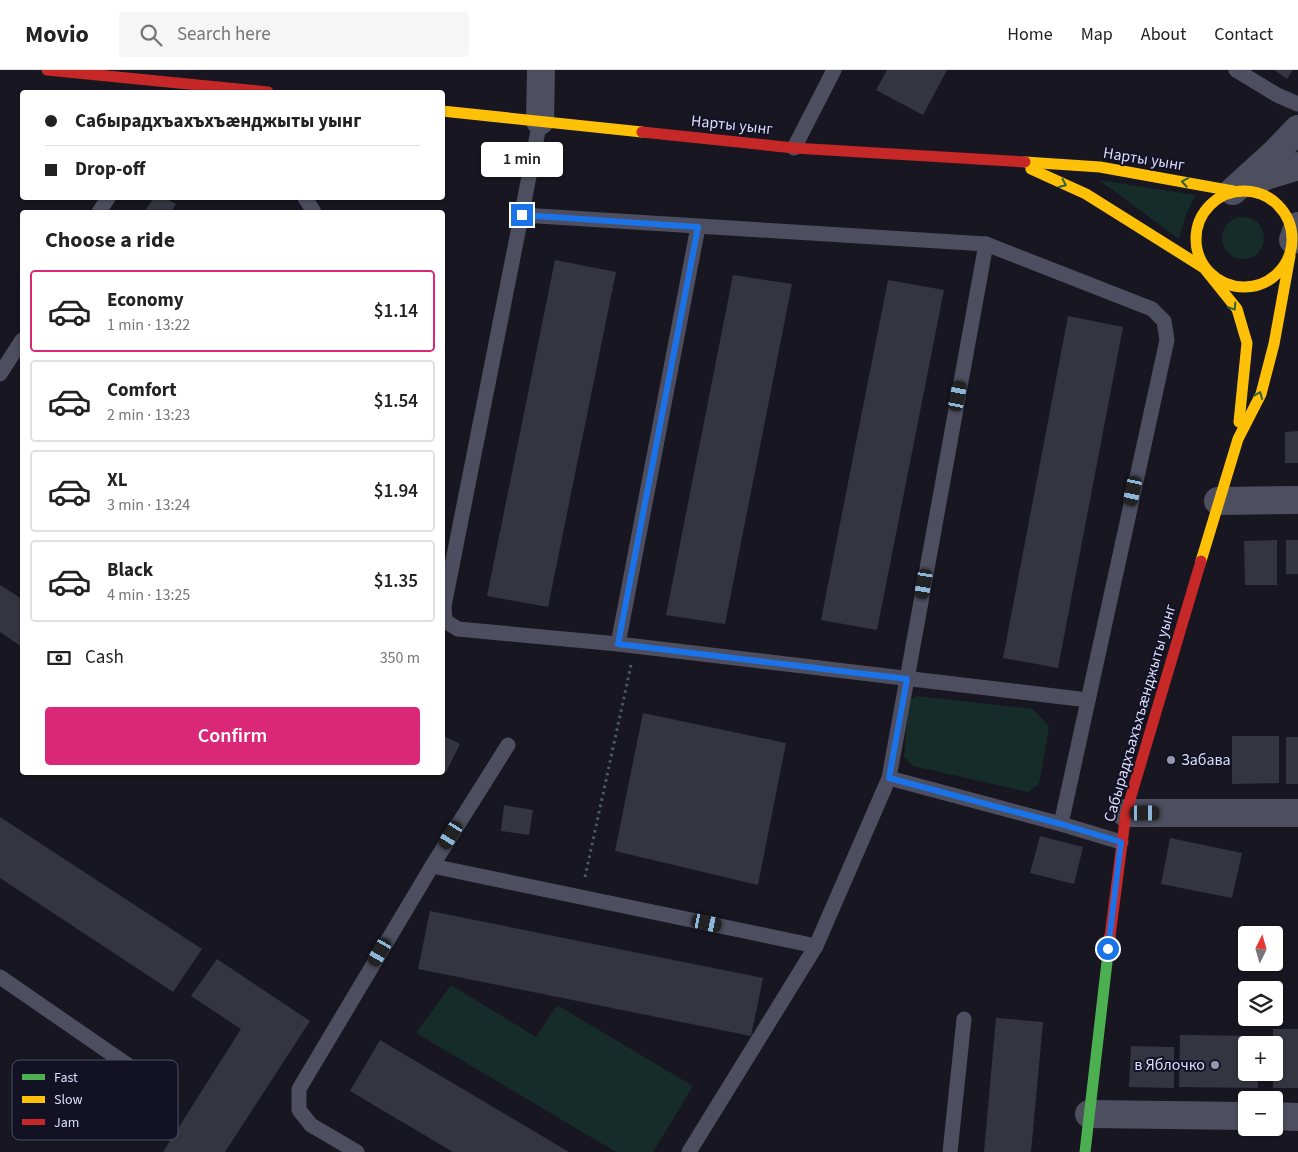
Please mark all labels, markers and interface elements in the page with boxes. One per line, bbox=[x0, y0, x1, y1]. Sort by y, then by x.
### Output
search box bbox=[119, 12, 469, 57]
text: Movio bbox=[25, 17, 89, 52]
icon: search bbox=[137, 21, 165, 49]
text: Search here bbox=[177, 21, 271, 48]
text: Home bbox=[1007, 22, 1053, 47]
text: Map bbox=[1081, 22, 1113, 47]
text: About bbox=[1141, 22, 1186, 47]
text: Contact bbox=[1214, 22, 1273, 47]
text: Сабырадхъахъхъæнджыты уынг bbox=[75, 108, 361, 135]
street label: Нарты уынг bbox=[690, 110, 774, 140]
callout: 1 min bbox=[481, 142, 563, 178]
street label: Нарты уынг bbox=[1102, 142, 1187, 176]
text: 1 min bbox=[503, 148, 541, 170]
text: Drop-off bbox=[75, 156, 145, 183]
one-way arrow bbox=[1058, 177, 1067, 188]
one-way arrow bbox=[1181, 178, 1190, 188]
route end bbox=[511, 204, 533, 226]
text: Choose a ride bbox=[45, 224, 175, 256]
text: Economy bbox=[107, 287, 184, 314]
icon: car bbox=[47, 289, 92, 334]
text: $1.14 bbox=[374, 298, 418, 325]
one-way arrow bbox=[1227, 301, 1237, 310]
text: 1 min · 13:22 bbox=[107, 314, 190, 336]
text: Comfort bbox=[107, 377, 177, 404]
icon: car bbox=[47, 379, 92, 424]
car bbox=[947, 380, 968, 412]
text: $1.54 bbox=[374, 388, 418, 415]
one-way arrow bbox=[1253, 391, 1263, 400]
text: 2 min · 13:23 bbox=[107, 404, 190, 426]
text: XL bbox=[107, 467, 128, 494]
icon: car bbox=[47, 469, 92, 514]
car bbox=[1122, 475, 1143, 507]
text: $1.94 bbox=[374, 478, 418, 505]
text: 3 min · 13:24 bbox=[107, 494, 190, 516]
text: Black bbox=[107, 557, 153, 584]
icon: car bbox=[47, 559, 92, 604]
text: $1.35 bbox=[374, 568, 418, 595]
car bbox=[914, 568, 933, 600]
text: 4 min · 13:25 bbox=[107, 584, 190, 606]
street label: Сабырадхъахъхъæнджыты уынг bbox=[1098, 601, 1182, 825]
icon: cash bbox=[45, 644, 73, 672]
text: Cash bbox=[85, 644, 124, 671]
text: 350 m bbox=[380, 647, 420, 669]
button: Confirm bbox=[45, 707, 420, 765]
place label: Забава bbox=[1181, 749, 1231, 771]
marker: Забава bbox=[1165, 754, 1177, 766]
car bbox=[1130, 806, 1160, 821]
car bbox=[436, 818, 465, 852]
car bbox=[690, 913, 723, 933]
north arrow bbox=[1238, 926, 1282, 971]
map controls bbox=[1238, 926, 1283, 1136]
car bbox=[366, 935, 393, 969]
route start bbox=[1097, 938, 1119, 960]
button: layers bbox=[1238, 981, 1283, 1026]
button: + bbox=[1238, 1036, 1283, 1081]
place label: в Яблочко bbox=[1134, 1054, 1205, 1076]
marker: в Яблочко bbox=[1209, 1059, 1221, 1071]
legend bbox=[12, 1060, 178, 1140]
text: Fast bbox=[54, 1068, 78, 1088]
text: Slow bbox=[54, 1090, 83, 1110]
button: − bbox=[1238, 1091, 1283, 1136]
text: Jam bbox=[54, 1113, 79, 1133]

